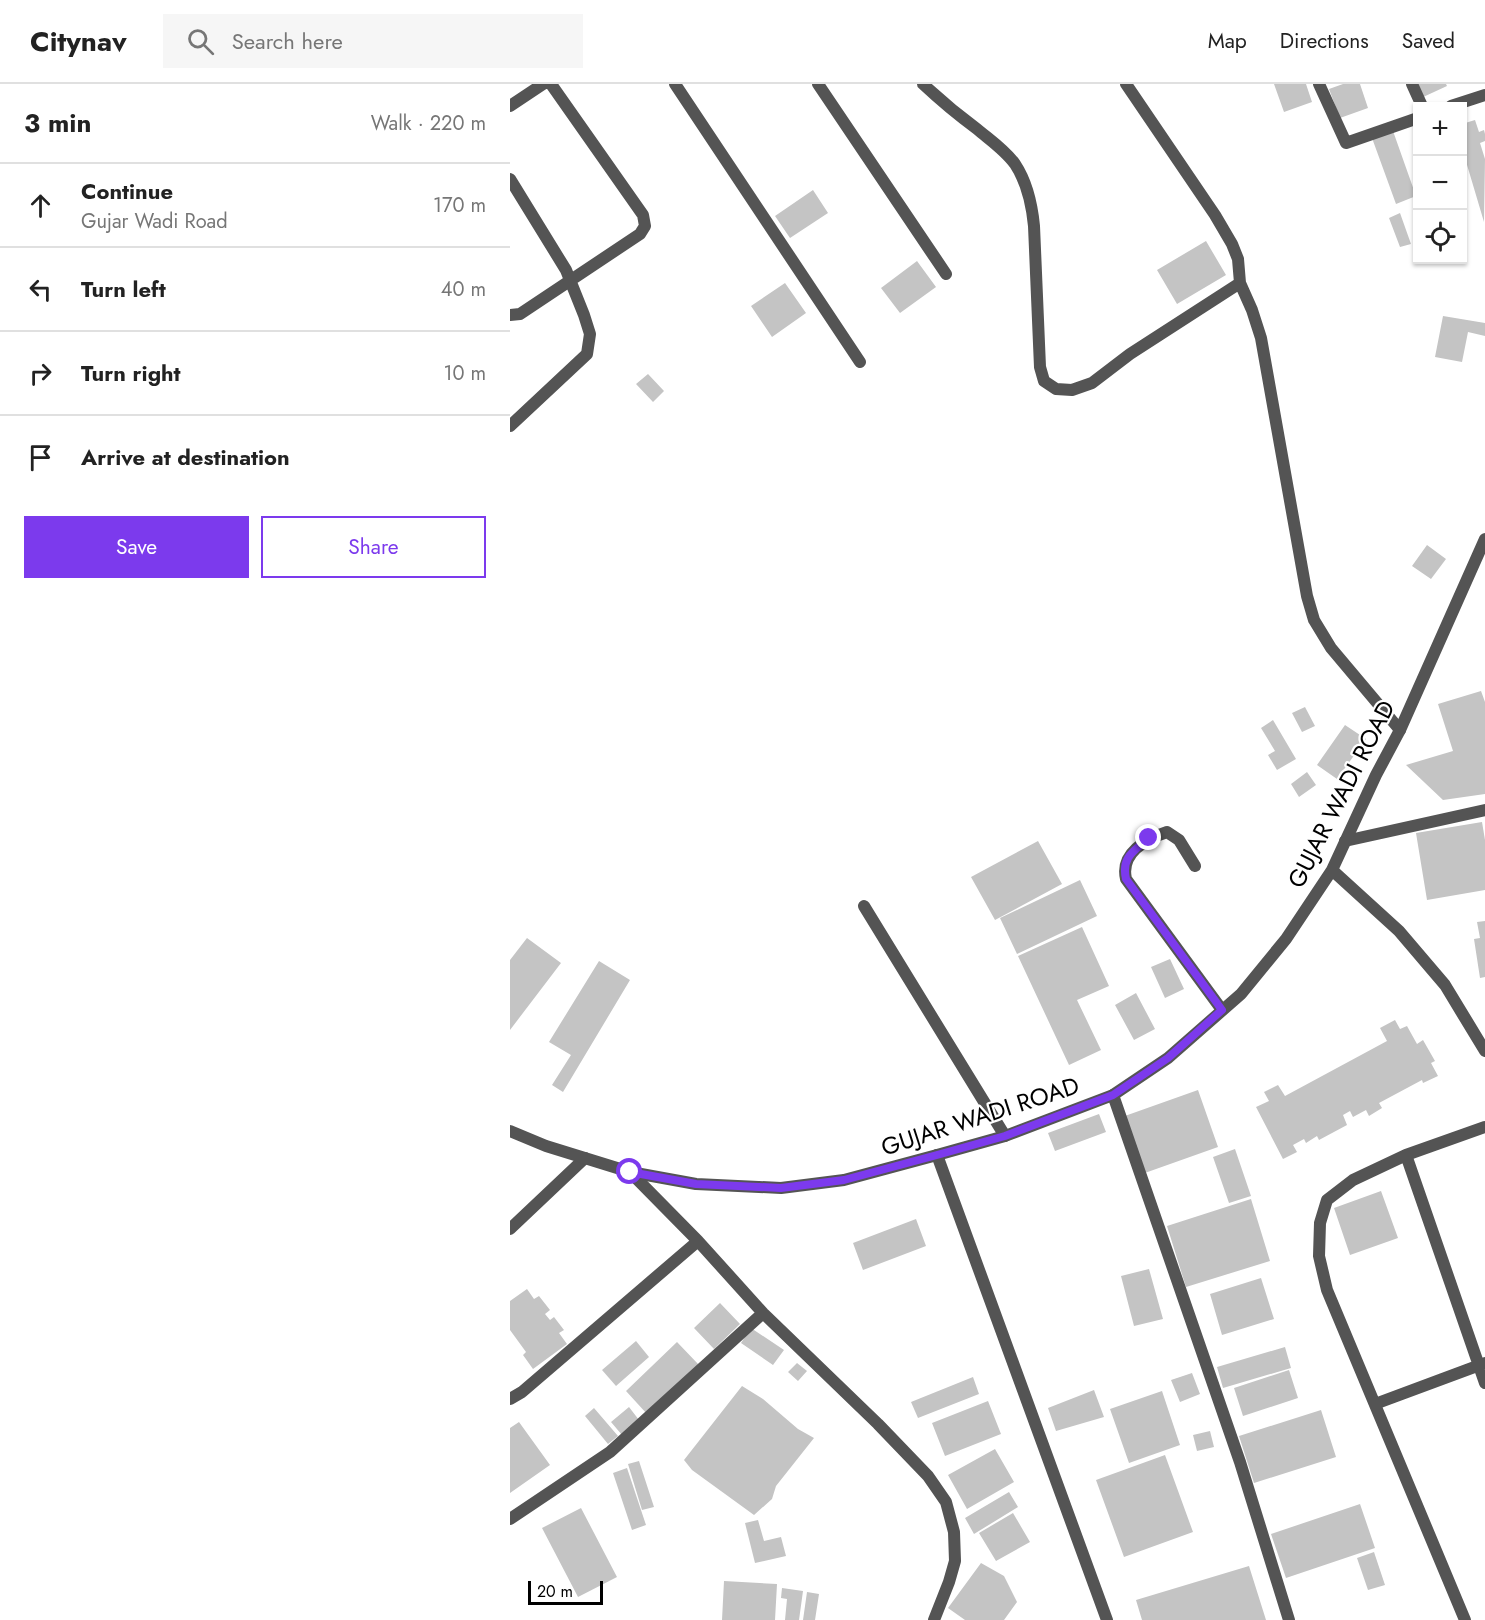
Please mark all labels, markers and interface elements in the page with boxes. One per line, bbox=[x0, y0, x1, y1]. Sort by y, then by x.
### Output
search box bbox=[163, 14, 583, 68]
text: Citynav bbox=[30, 21, 127, 62]
icon: search bbox=[184, 25, 217, 58]
text: Search here bbox=[232, 25, 343, 57]
text: Map bbox=[1208, 26, 1247, 56]
text: Directions bbox=[1280, 26, 1369, 56]
text: Saved bbox=[1402, 26, 1455, 56]
map controls bbox=[1413, 102, 1467, 264]
button: + bbox=[1413, 102, 1467, 156]
text: 3 min bbox=[24, 104, 91, 142]
text: Walk · 220 m bbox=[371, 109, 486, 138]
button: − bbox=[1413, 156, 1467, 210]
text: Continue bbox=[81, 175, 173, 207]
icon: ahead bbox=[24, 189, 57, 222]
text: 170 m bbox=[433, 191, 486, 220]
text: Gujar Wadi Road bbox=[81, 207, 228, 236]
button: locate bbox=[1413, 210, 1467, 264]
icon: left bbox=[24, 273, 57, 306]
text: Turn left bbox=[81, 273, 166, 305]
text: 40 m bbox=[441, 275, 486, 304]
icon: right bbox=[24, 357, 57, 390]
text: Turn right bbox=[81, 357, 181, 389]
text: 10 m bbox=[443, 359, 486, 388]
icon: arrive bbox=[24, 441, 57, 474]
text: Arrive at destination bbox=[81, 441, 290, 473]
button: Save bbox=[24, 516, 249, 578]
button: Share bbox=[261, 516, 486, 578]
street label: GUJAR WADI ROAD bbox=[1279, 694, 1403, 894]
route end bbox=[1135, 824, 1161, 850]
street label: GUJAR WADI ROAD bbox=[876, 1067, 1084, 1165]
route start bbox=[616, 1158, 642, 1184]
scale bar bbox=[528, 1578, 603, 1606]
text: 20 m bbox=[537, 1580, 573, 1603]

